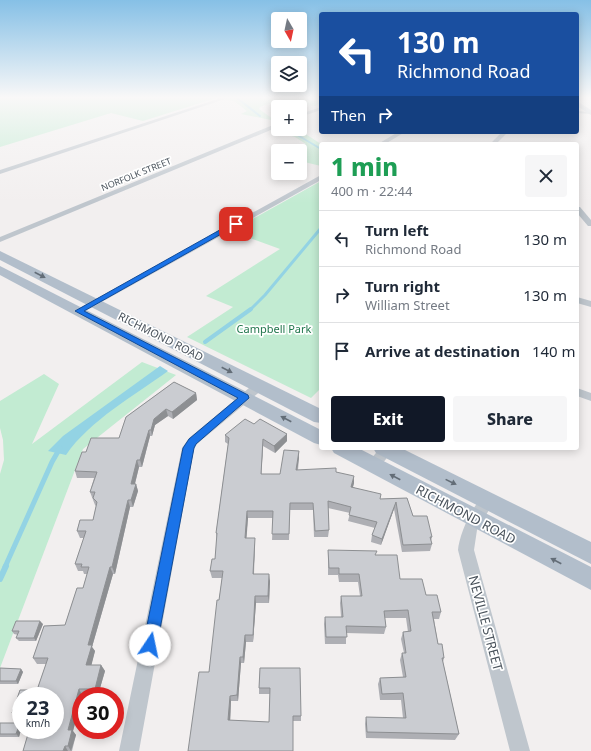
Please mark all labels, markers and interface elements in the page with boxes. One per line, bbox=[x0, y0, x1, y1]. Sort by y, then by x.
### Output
north arrow bbox=[271, 12, 307, 48]
map controls bbox=[271, 12, 307, 180]
text: 130 m bbox=[397, 23, 480, 61]
icon: left bbox=[331, 28, 383, 80]
button: layers bbox=[271, 56, 307, 92]
text: Richmond Road bbox=[397, 59, 530, 83]
button: + bbox=[271, 100, 307, 136]
icon: right bbox=[374, 104, 396, 126]
text: Then bbox=[331, 105, 366, 125]
button: − bbox=[271, 144, 307, 180]
text: 1 min bbox=[331, 150, 398, 183]
street label: NORFOLK STREET bbox=[99, 154, 173, 194]
button: close bbox=[525, 155, 567, 197]
text: 400 m · 22:44 bbox=[331, 182, 412, 200]
pin bbox=[219, 207, 253, 241]
icon: arrive bbox=[225, 213, 247, 235]
text: Turn left bbox=[365, 220, 429, 240]
icon: left bbox=[331, 228, 353, 250]
text: 130 m bbox=[523, 229, 567, 249]
text: Richmond Road bbox=[365, 240, 461, 258]
one-way arrow bbox=[35, 272, 46, 278]
text: Turn right bbox=[365, 276, 440, 296]
icon: right bbox=[331, 284, 353, 306]
text: 130 m bbox=[523, 285, 567, 305]
text: William Street bbox=[365, 296, 450, 314]
street label: RICHMOND ROAD bbox=[116, 308, 206, 364]
park label: Campbell Park bbox=[237, 321, 312, 336]
icon: arrive bbox=[331, 340, 353, 362]
text: Arrive at destination bbox=[365, 341, 520, 361]
text: 140 m bbox=[532, 341, 576, 361]
one-way arrow bbox=[221, 366, 233, 373]
button: Exit bbox=[331, 396, 445, 442]
button: Share bbox=[453, 396, 567, 442]
one-way arrow bbox=[281, 416, 292, 423]
one-way arrow bbox=[390, 473, 401, 480]
one-way arrow bbox=[446, 479, 457, 485]
street label: RICHMOND ROAD bbox=[413, 480, 519, 548]
one-way arrow bbox=[551, 558, 562, 564]
street label: NEVILLE STREET bbox=[465, 573, 508, 673]
position arrow bbox=[129, 624, 171, 666]
speed limit sign: 30 bbox=[72, 687, 124, 739]
text: 23 bbox=[27, 694, 49, 721]
text: km/h bbox=[26, 716, 50, 730]

